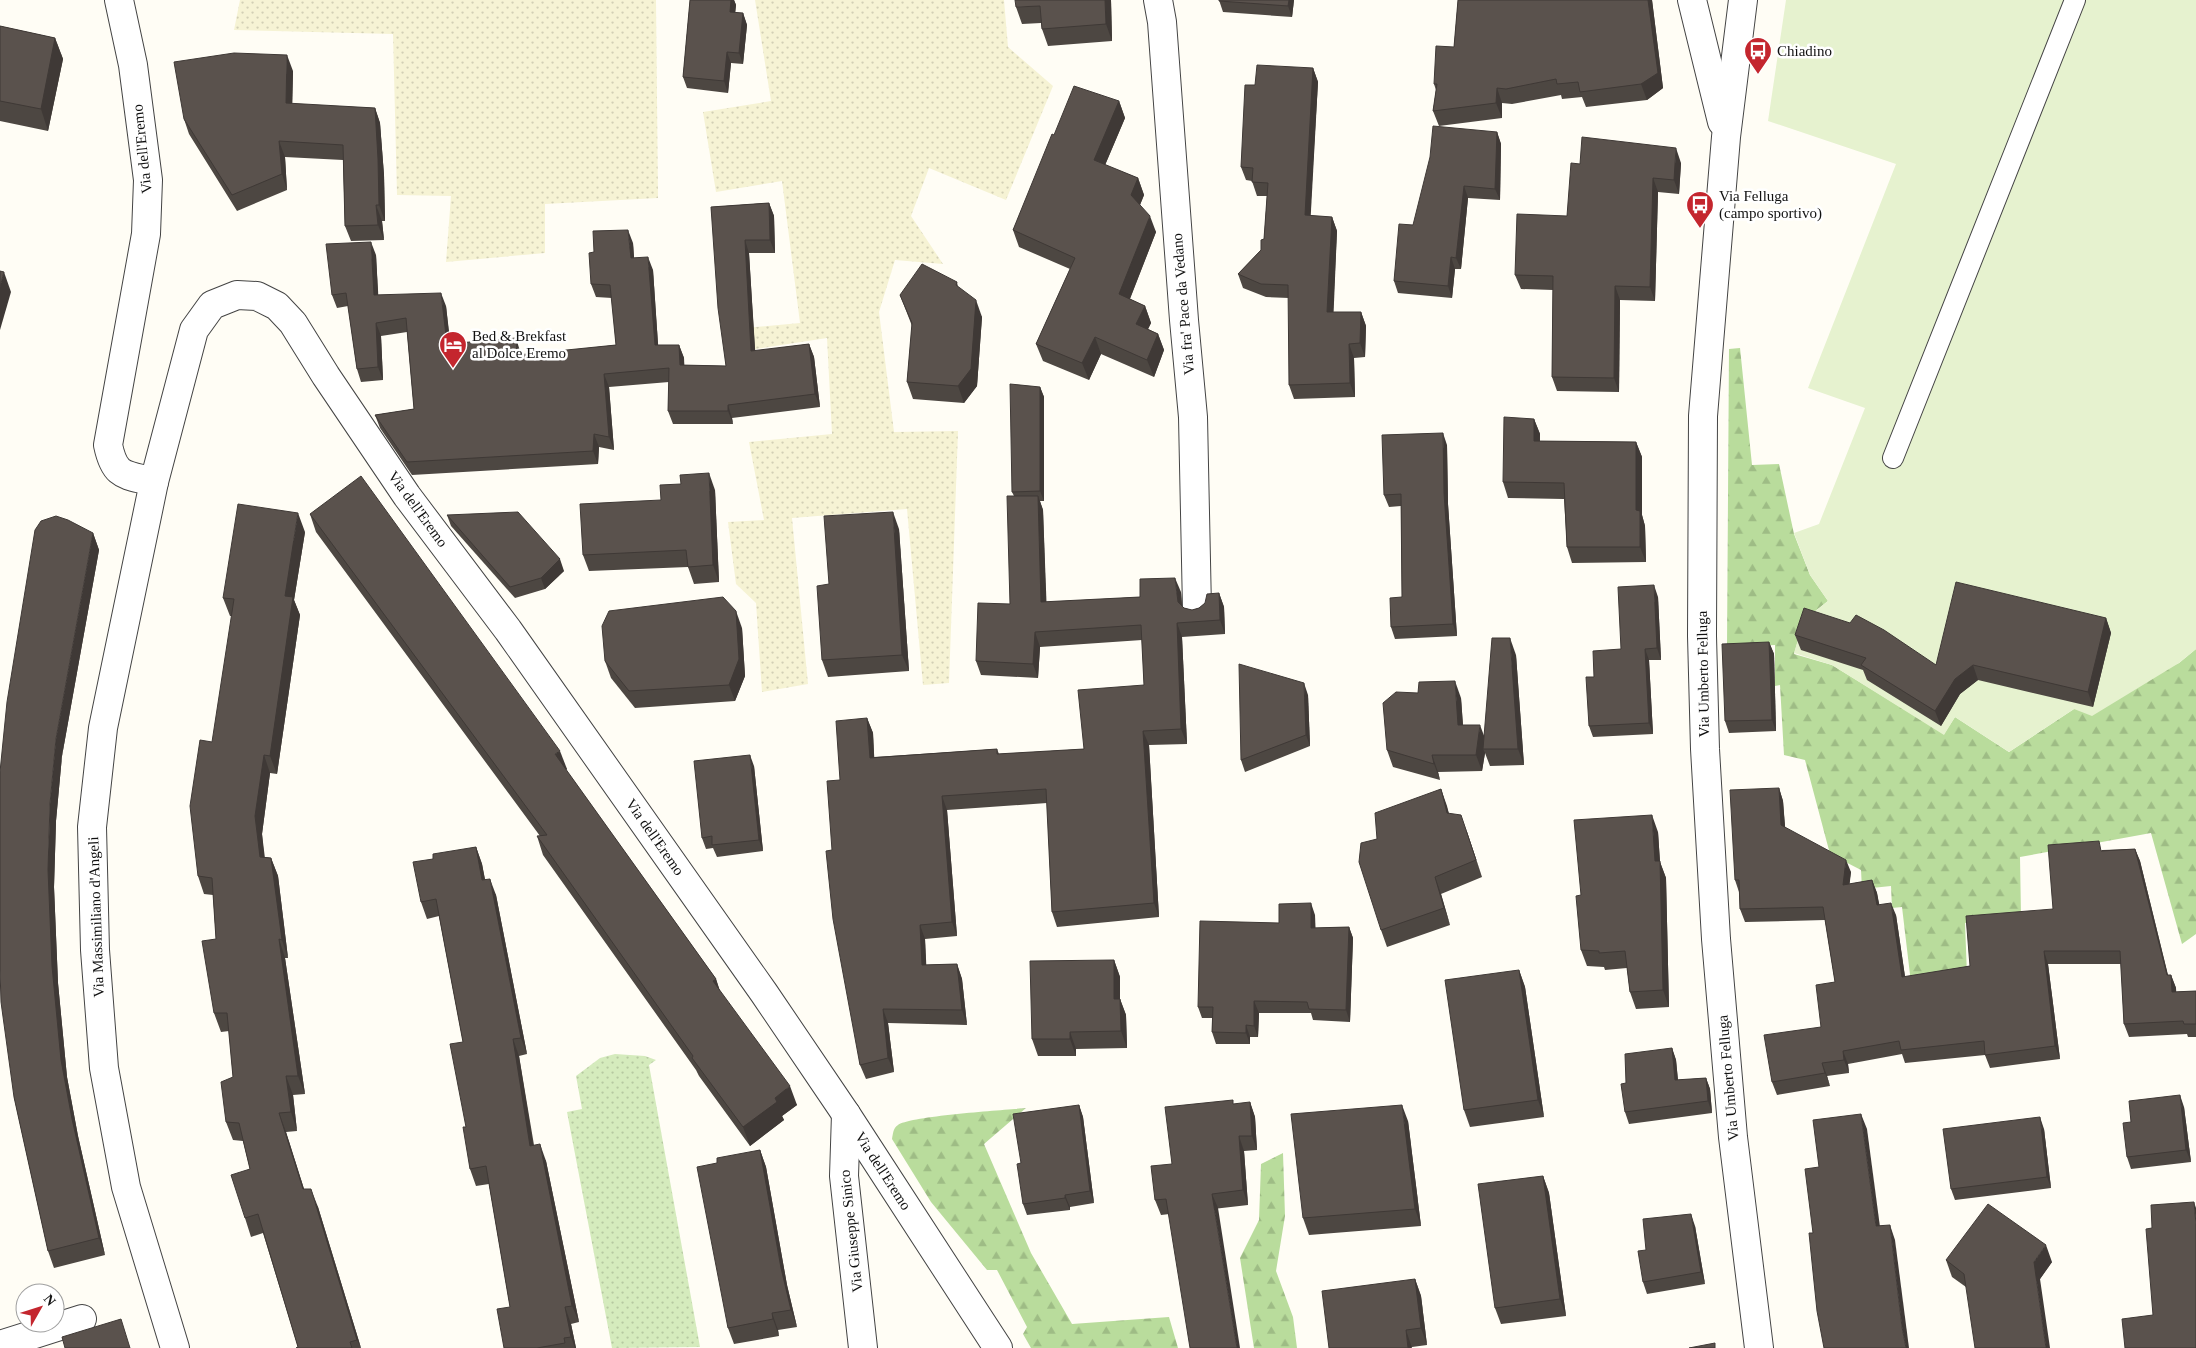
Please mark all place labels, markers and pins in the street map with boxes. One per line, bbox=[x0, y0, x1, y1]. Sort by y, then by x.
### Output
bus stop icon: Chiadino bbox=[1743, 36, 1773, 75]
place label: Chiadino bbox=[1777, 43, 1832, 59]
place label: Via Felluga (campo sportivo) bbox=[1719, 188, 1822, 222]
bus stop icon: Via Felluga (campo sportivo) bbox=[1685, 190, 1715, 229]
place label: Bed & Brekfast al Dolce Eremo bbox=[472, 328, 567, 361]
hotel icon: Bed & Brekfast al Dolce Eremo bbox=[438, 330, 468, 369]

